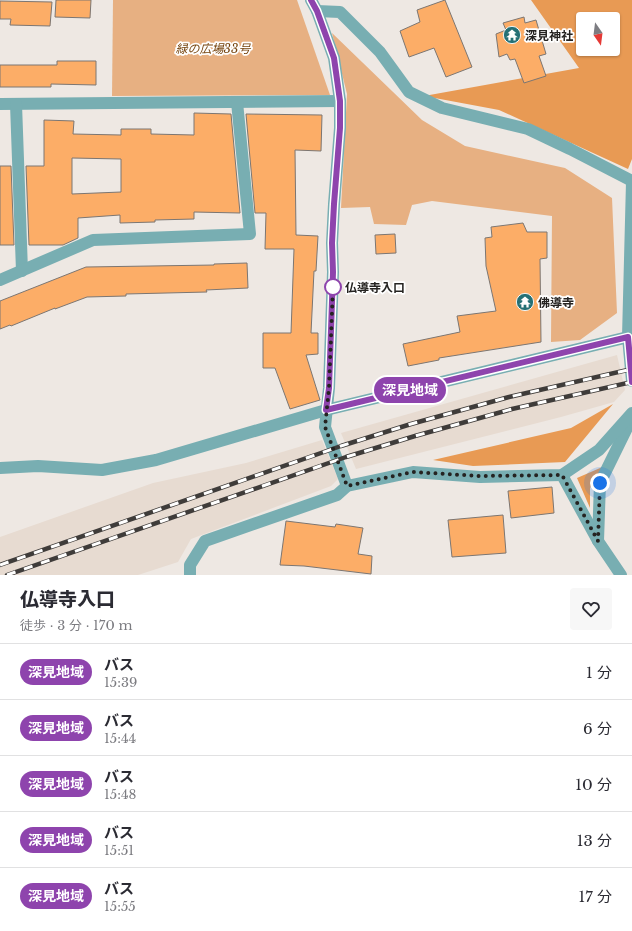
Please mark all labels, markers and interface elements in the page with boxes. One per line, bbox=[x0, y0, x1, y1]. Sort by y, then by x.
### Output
north arrow bbox=[576, 12, 620, 56]
map controls bbox=[576, 12, 620, 56]
temple icon: 深見神社 bbox=[502, 25, 522, 45]
place label: 深見神社 bbox=[525, 28, 573, 43]
park label: 緑の広場33号 bbox=[176, 41, 251, 56]
marker: 仏導寺入口 bbox=[324, 278, 342, 296]
place label: 仏導寺入口 bbox=[345, 280, 405, 295]
temple icon: 佛導寺 bbox=[515, 292, 535, 312]
place label: 佛導寺 bbox=[538, 295, 574, 310]
line badge: 深見地域 bbox=[382, 377, 438, 403]
text: 深見地域 bbox=[382, 381, 438, 399]
your location bbox=[590, 473, 610, 493]
text: 仏導寺入口 bbox=[20, 588, 115, 611]
button: heart bbox=[570, 588, 612, 630]
text: 徒歩 · 3 分 · 170 m bbox=[20, 617, 132, 634]
text: バス bbox=[104, 655, 134, 674]
text: 深見地域 bbox=[28, 663, 84, 681]
text: 1 分 bbox=[586, 663, 612, 682]
text: 15:39 bbox=[104, 674, 137, 691]
text: バス bbox=[104, 711, 134, 730]
text: 深見地域 bbox=[28, 719, 84, 737]
text: 6 分 bbox=[583, 719, 612, 738]
text: 15:44 bbox=[104, 730, 136, 747]
text: バス bbox=[104, 767, 134, 786]
text: 深見地域 bbox=[28, 775, 84, 793]
text: 10 分 bbox=[575, 775, 612, 794]
text: 15:48 bbox=[104, 786, 136, 803]
text: バス bbox=[104, 823, 134, 842]
text: 深見地域 bbox=[28, 831, 84, 849]
text: 13 分 bbox=[577, 831, 612, 850]
text: 15:51 bbox=[104, 842, 134, 859]
text: バス bbox=[104, 879, 134, 898]
text: 深見地域 bbox=[28, 887, 84, 905]
text: 17 分 bbox=[578, 887, 612, 906]
text: 15:55 bbox=[104, 898, 136, 915]

